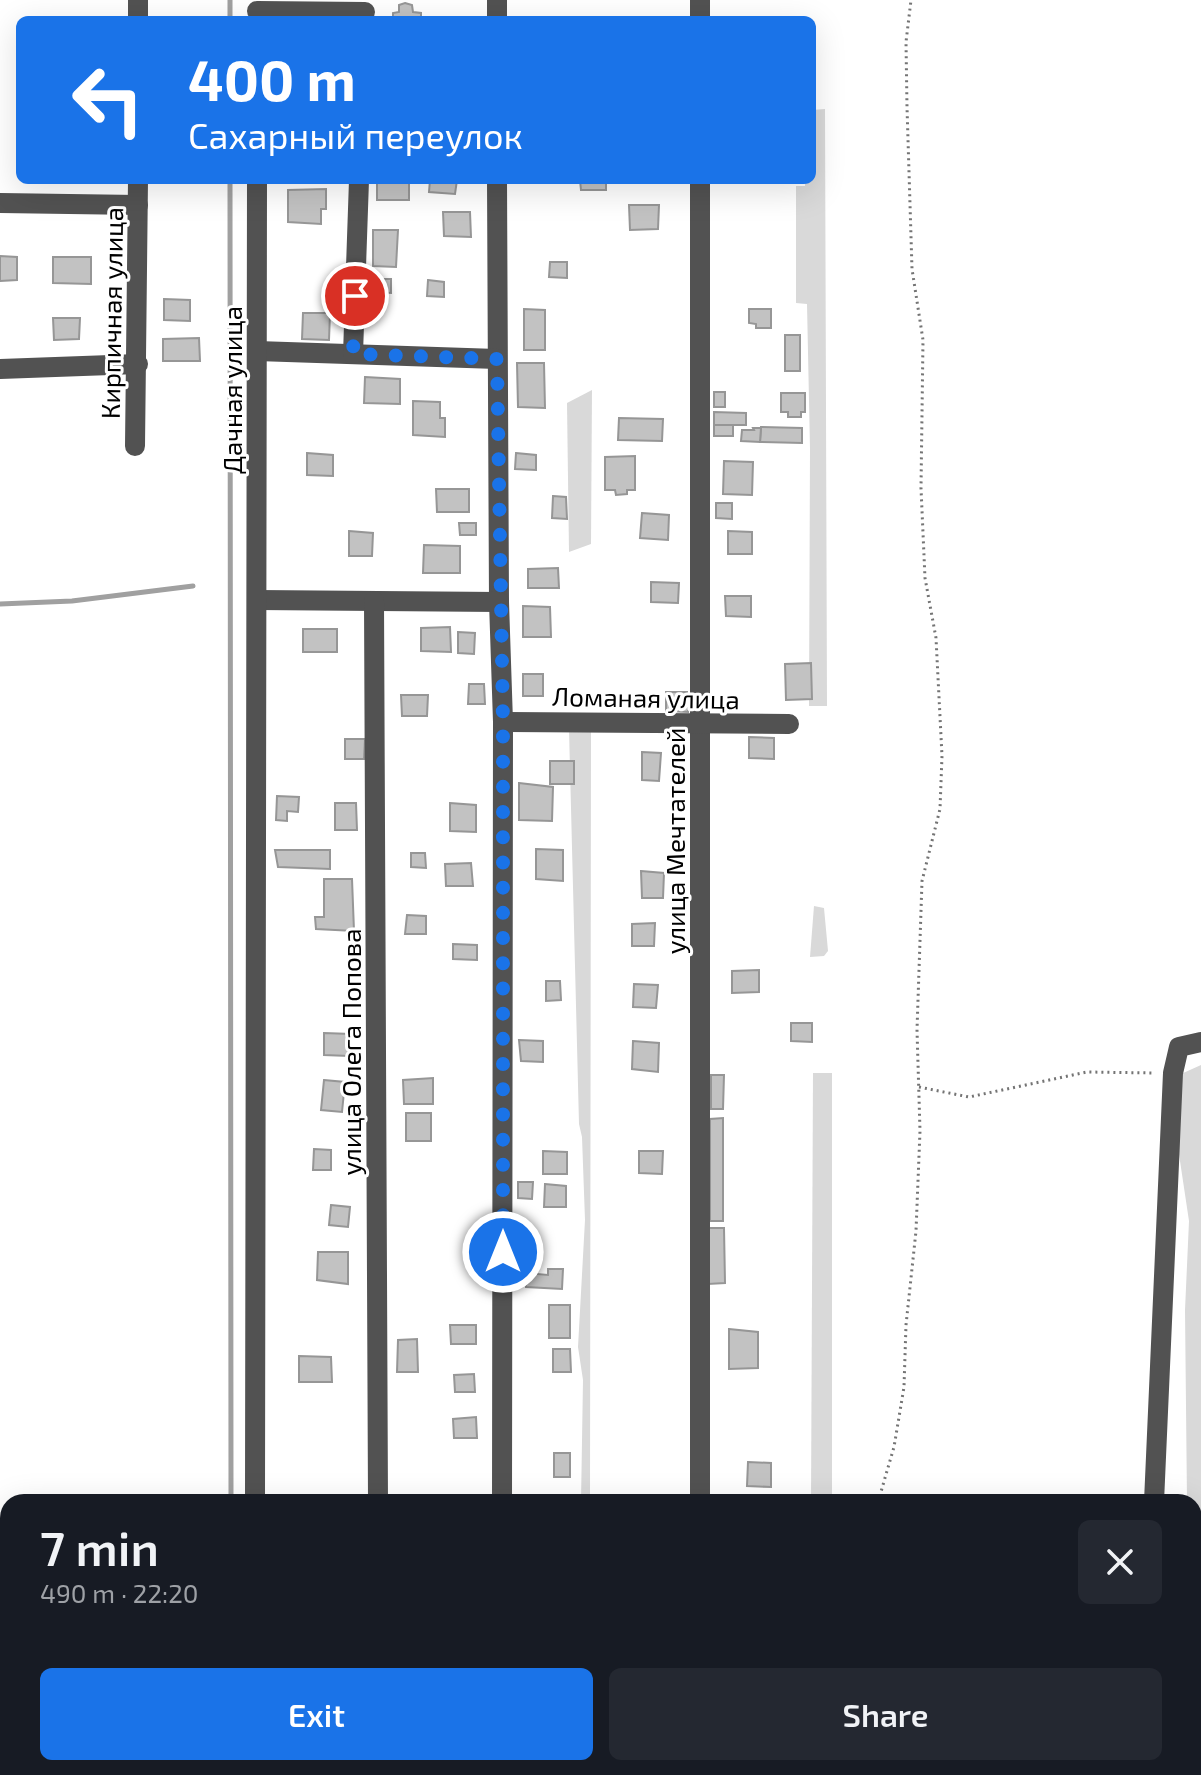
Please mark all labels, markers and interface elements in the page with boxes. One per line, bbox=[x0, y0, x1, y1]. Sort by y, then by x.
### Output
text: 400 m bbox=[188, 45, 356, 112]
icon: left bbox=[56, 48, 160, 152]
text: Сахарный переулок bbox=[188, 113, 523, 156]
street label: Кирпичная улица bbox=[94, 207, 129, 419]
pin bbox=[321, 262, 389, 330]
icon: arrive bbox=[333, 274, 377, 318]
street label: Дачная улица bbox=[216, 306, 248, 474]
street label: Ломаная улица bbox=[552, 680, 740, 715]
street label: улица Мечтателей bbox=[659, 728, 691, 954]
street label: улица Олега Попова bbox=[335, 928, 367, 1176]
position arrow bbox=[461, 1210, 545, 1294]
text: 7 min bbox=[40, 1518, 159, 1576]
button: close bbox=[1078, 1520, 1162, 1604]
text: 490 m · 22:20 bbox=[40, 1577, 199, 1608]
button: Exit bbox=[40, 1668, 593, 1760]
button: Share bbox=[609, 1668, 1162, 1760]

